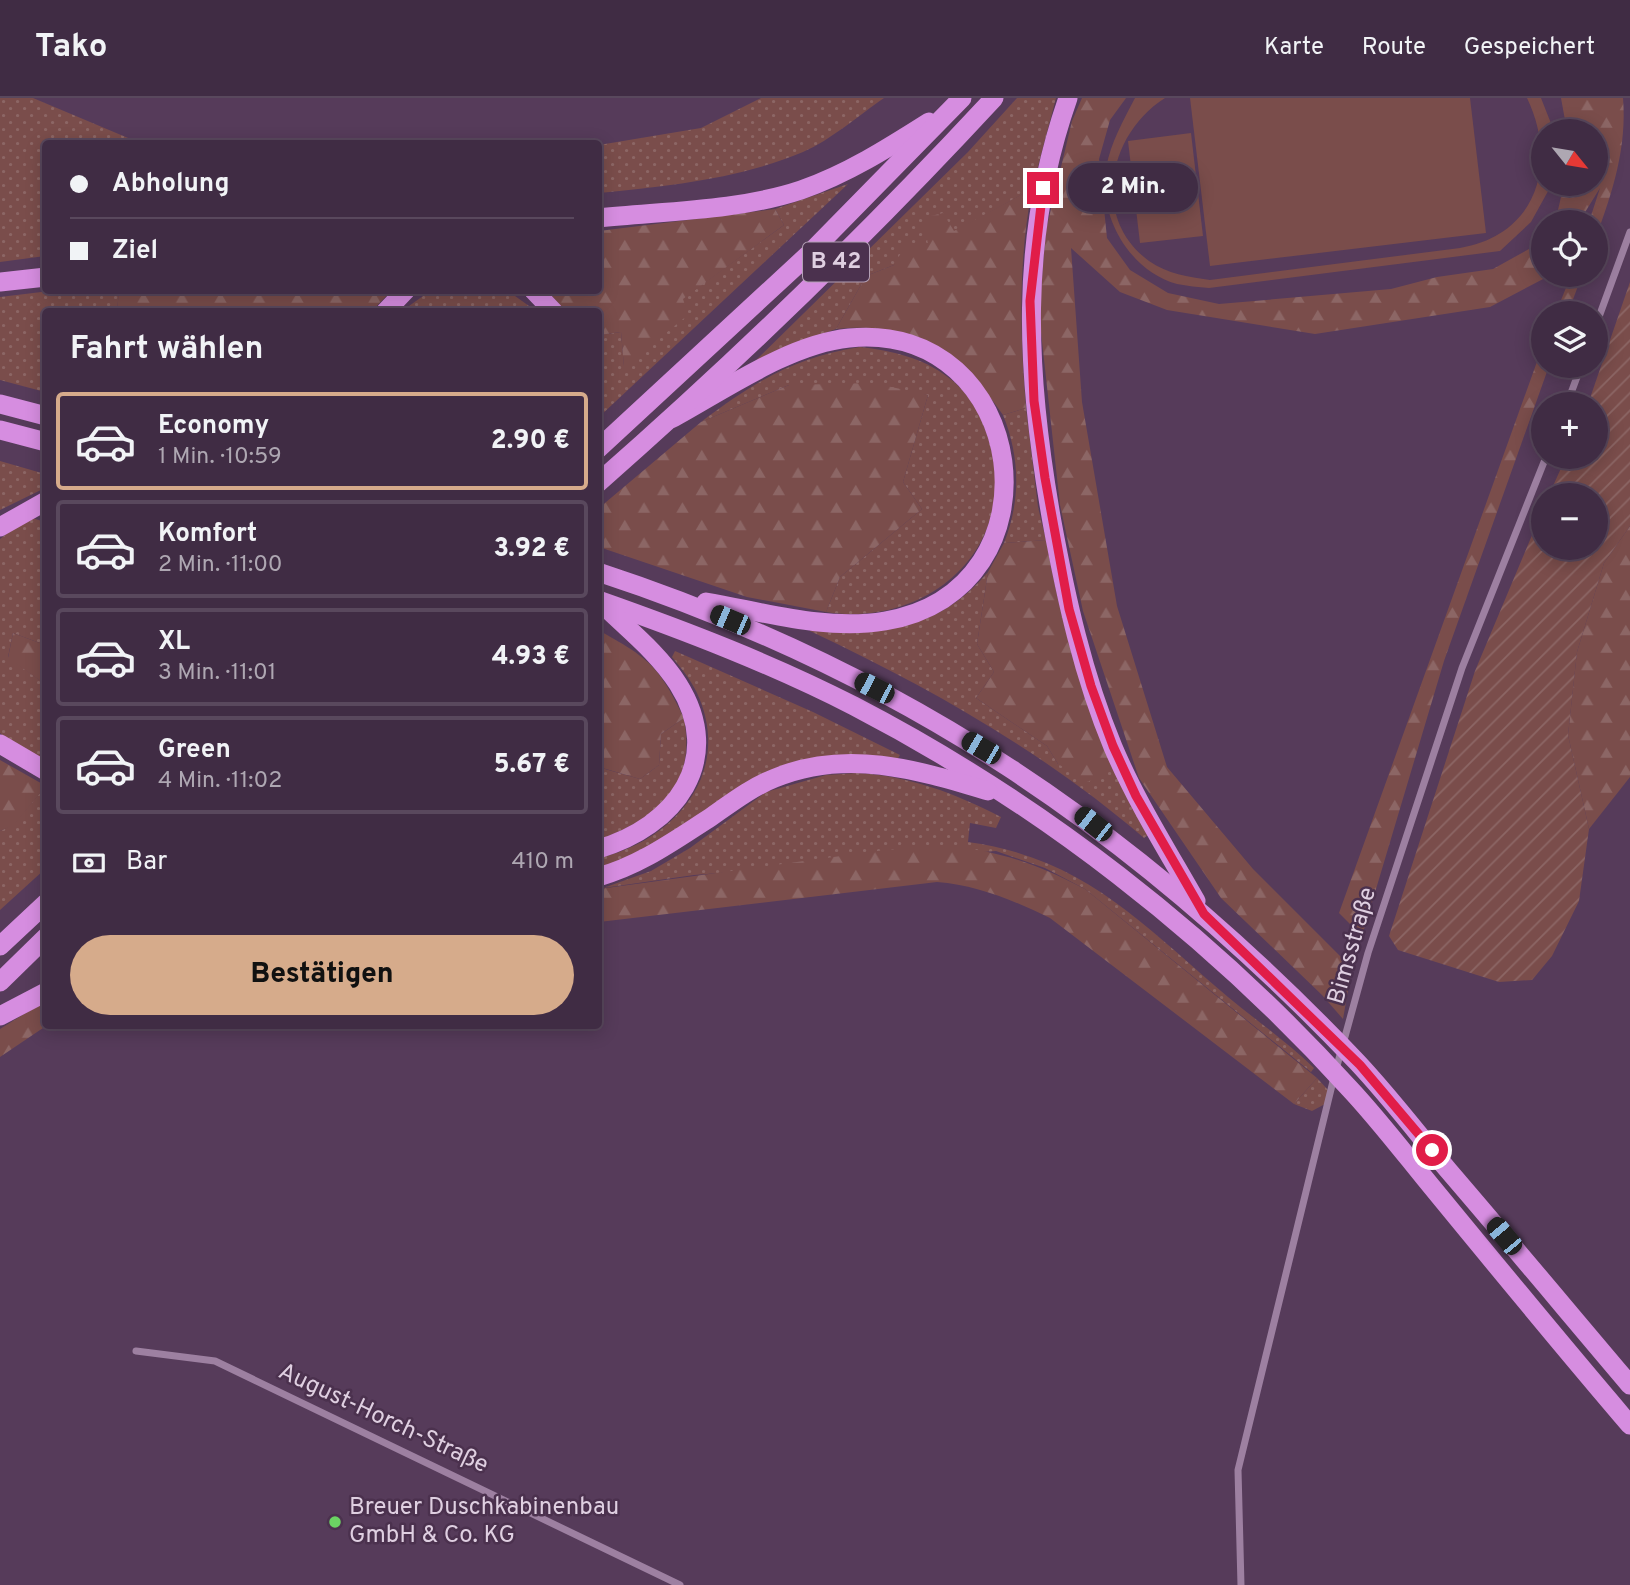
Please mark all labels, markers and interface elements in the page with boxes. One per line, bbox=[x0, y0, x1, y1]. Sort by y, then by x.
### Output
text: Tako bbox=[35, 27, 107, 69]
text: Karte bbox=[1264, 33, 1324, 63]
text: Route bbox=[1362, 33, 1426, 63]
text: Gespeichert bbox=[1464, 33, 1595, 63]
north arrow bbox=[1531, 119, 1608, 196]
map controls bbox=[1531, 119, 1608, 560]
callout: 2 Min. bbox=[1068, 164, 1197, 212]
text: Abholung bbox=[112, 168, 229, 201]
route end bbox=[1027, 172, 1059, 204]
text: 2 Min. bbox=[1100, 173, 1166, 202]
button: locate bbox=[1531, 210, 1608, 287]
text: Ziel bbox=[112, 235, 158, 268]
road number: B 42 bbox=[803, 242, 869, 281]
button: layers bbox=[1531, 301, 1608, 378]
text: Fahrt wählen bbox=[70, 330, 263, 370]
button: + bbox=[1531, 392, 1608, 469]
icon: car bbox=[74, 410, 137, 473]
text: Economy bbox=[158, 410, 269, 443]
text: 2.90 € bbox=[491, 425, 570, 458]
text: 1 Min. · 10:59 bbox=[158, 443, 282, 472]
button: − bbox=[1531, 483, 1608, 560]
icon: car bbox=[74, 518, 137, 581]
text: Komfort bbox=[158, 518, 257, 551]
text: 3.92 € bbox=[493, 533, 570, 566]
text: 2 Min. · 11:00 bbox=[158, 551, 283, 580]
car bbox=[707, 602, 754, 638]
icon: car bbox=[74, 626, 137, 689]
text: XL bbox=[158, 626, 190, 659]
text: 4.93 € bbox=[492, 641, 570, 674]
text: 3 Min. · 11:01 bbox=[158, 659, 276, 688]
car bbox=[851, 669, 898, 707]
car bbox=[958, 728, 1005, 768]
icon: car bbox=[74, 734, 137, 797]
text: Green bbox=[158, 734, 231, 767]
text: 5.67 € bbox=[494, 749, 570, 782]
text: 4 Min. · 11:02 bbox=[158, 767, 282, 796]
car bbox=[1070, 803, 1117, 845]
icon: cash bbox=[70, 844, 108, 882]
text: Bar bbox=[126, 846, 167, 879]
text: 410 m bbox=[511, 848, 574, 877]
street label: Bimsstraße bbox=[1322, 884, 1384, 1008]
button: Bestätigen bbox=[70, 935, 574, 1015]
route start bbox=[1416, 1134, 1448, 1166]
car bbox=[1483, 1213, 1526, 1259]
street label: August-Horch-Straße bbox=[273, 1357, 493, 1481]
place label: Breuer Duschkabinenbau GmbH & Co. KG bbox=[349, 1493, 619, 1551]
marker: Breuer Duschkabinenbau GmbH & Co. KG bbox=[327, 1514, 343, 1530]

